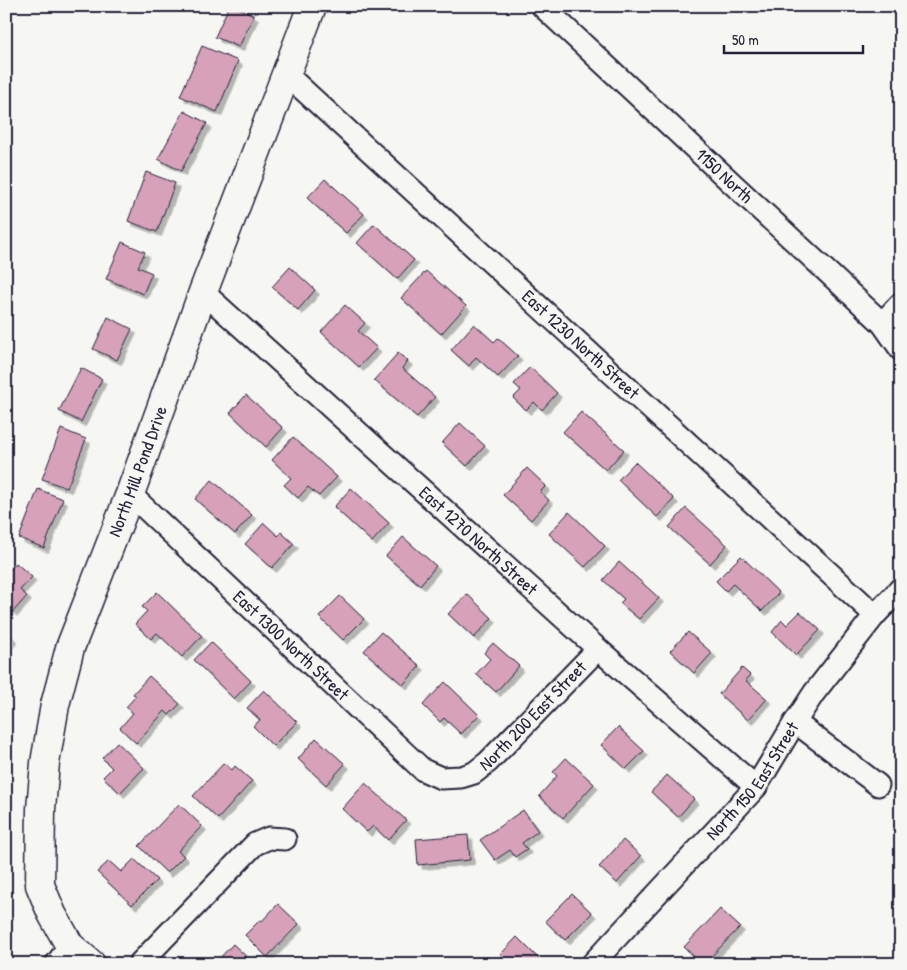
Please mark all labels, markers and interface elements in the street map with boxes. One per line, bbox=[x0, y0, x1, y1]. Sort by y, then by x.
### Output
scale bar bbox=[724, 22, 863, 54]
text: 50 m bbox=[732, 29, 759, 50]
street label: 1150 North bbox=[690, 142, 759, 209]
street label: East 1230 North Street bbox=[517, 284, 646, 405]
street label: North Mill Pond Drive bbox=[102, 402, 173, 540]
street label: East 1270 North Street bbox=[414, 480, 544, 601]
street label: East 1300 North Street bbox=[228, 584, 355, 707]
street label: North 200 East Street bbox=[474, 654, 593, 776]
street label: North 150 East Street bbox=[700, 716, 805, 845]

